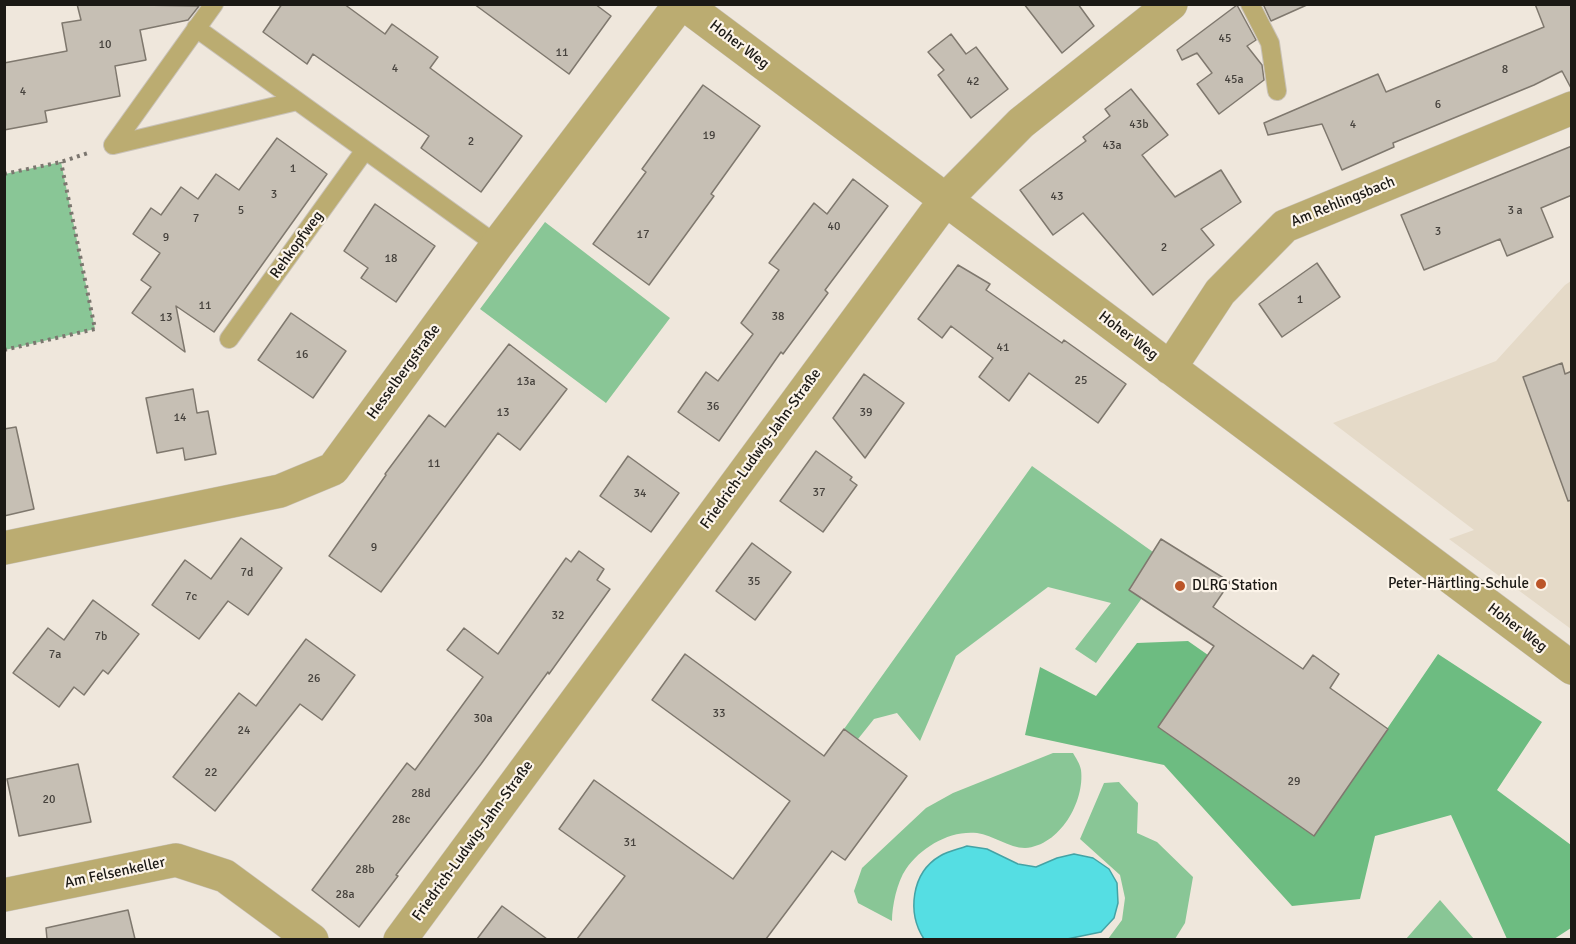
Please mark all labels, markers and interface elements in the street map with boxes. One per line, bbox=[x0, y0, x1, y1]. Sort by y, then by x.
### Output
street label: Hoher Weg bbox=[706, 17, 772, 73]
house number: 45 bbox=[1219, 32, 1231, 46]
house number: 10 bbox=[99, 38, 111, 52]
house number: 11 bbox=[556, 46, 568, 60]
house number: 4 bbox=[392, 62, 398, 76]
house number: 8 bbox=[1502, 63, 1508, 77]
house number: 45a bbox=[1224, 73, 1244, 87]
house number: 42 bbox=[967, 75, 979, 89]
house number: 4 bbox=[20, 85, 26, 99]
house number: 6 bbox=[1435, 98, 1441, 112]
house number: 43b bbox=[1129, 118, 1149, 132]
house number: 4 bbox=[1350, 118, 1356, 132]
house number: 19 bbox=[703, 129, 715, 143]
house number: 2 bbox=[468, 135, 474, 149]
house number: 43a bbox=[1102, 139, 1122, 153]
house number: 1 bbox=[290, 162, 296, 176]
street label: Am Rehlingsbach bbox=[1288, 173, 1398, 231]
house number: 3 bbox=[271, 188, 277, 202]
house number: 43 bbox=[1051, 190, 1063, 204]
house number: 5 bbox=[238, 204, 244, 218]
house number: 3 a bbox=[1507, 204, 1523, 218]
street label: Rehkopfweg bbox=[266, 208, 328, 282]
house number: 7 bbox=[193, 212, 199, 226]
house number: 40 bbox=[828, 220, 840, 234]
house number: 3 bbox=[1435, 225, 1441, 239]
house number: 17 bbox=[637, 228, 649, 242]
house number: 9 bbox=[163, 231, 169, 245]
house number: 2 bbox=[1161, 241, 1167, 255]
house number: 18 bbox=[385, 252, 397, 266]
house number: 1 bbox=[1297, 293, 1303, 307]
house number: 11 bbox=[199, 299, 211, 313]
street label: Hoher Weg bbox=[1095, 308, 1161, 364]
house number: 38 bbox=[772, 310, 784, 324]
house number: 13 bbox=[160, 311, 172, 325]
street label: Hesselbergstraße bbox=[363, 321, 445, 423]
house number: 41 bbox=[997, 341, 1009, 355]
house number: 16 bbox=[296, 348, 308, 362]
street label: Friedrich-Ludwig-Jahn-Straße bbox=[697, 365, 825, 533]
house number: 25 bbox=[1075, 374, 1087, 388]
house number: 13a bbox=[516, 375, 536, 389]
house number: 36 bbox=[707, 400, 719, 414]
house number: 13 bbox=[497, 406, 509, 420]
house number: 39 bbox=[860, 406, 872, 420]
house number: 14 bbox=[174, 411, 186, 425]
house number: 11 bbox=[428, 457, 440, 471]
house number: 37 bbox=[813, 486, 825, 500]
house number: 34 bbox=[634, 487, 646, 501]
house number: 9 bbox=[371, 541, 377, 555]
house number: 7d bbox=[241, 566, 253, 580]
house number: 35 bbox=[748, 575, 760, 589]
place label: Peter-Härtling-Schule bbox=[1388, 575, 1529, 593]
place label: DLRG Station bbox=[1192, 577, 1278, 595]
marker: Peter-Härtling-Schule bbox=[1534, 577, 1548, 591]
marker: DLRG Station bbox=[1173, 579, 1187, 593]
house number: 7c bbox=[185, 590, 197, 604]
street label: Hoher Weg bbox=[1484, 600, 1550, 656]
house number: 32 bbox=[552, 609, 564, 623]
house number: 7b bbox=[95, 630, 107, 644]
house number: 7a bbox=[49, 648, 61, 662]
house number: 26 bbox=[308, 672, 320, 686]
house number: 33 bbox=[713, 707, 725, 721]
house number: 30a bbox=[473, 712, 493, 726]
house number: 24 bbox=[238, 724, 250, 738]
street label: Friedrich-Ludwig-Jahn-Straße bbox=[409, 757, 537, 925]
house number: 22 bbox=[205, 766, 217, 780]
house number: 29 bbox=[1288, 775, 1300, 789]
house number: 28d bbox=[411, 787, 431, 801]
house number: 20 bbox=[43, 793, 55, 807]
house number: 28c bbox=[392, 813, 410, 827]
house number: 31 bbox=[624, 836, 636, 850]
street label: Am Felsenkeller bbox=[63, 854, 167, 892]
house number: 28b bbox=[355, 863, 375, 877]
house number: 28a bbox=[335, 888, 355, 902]

